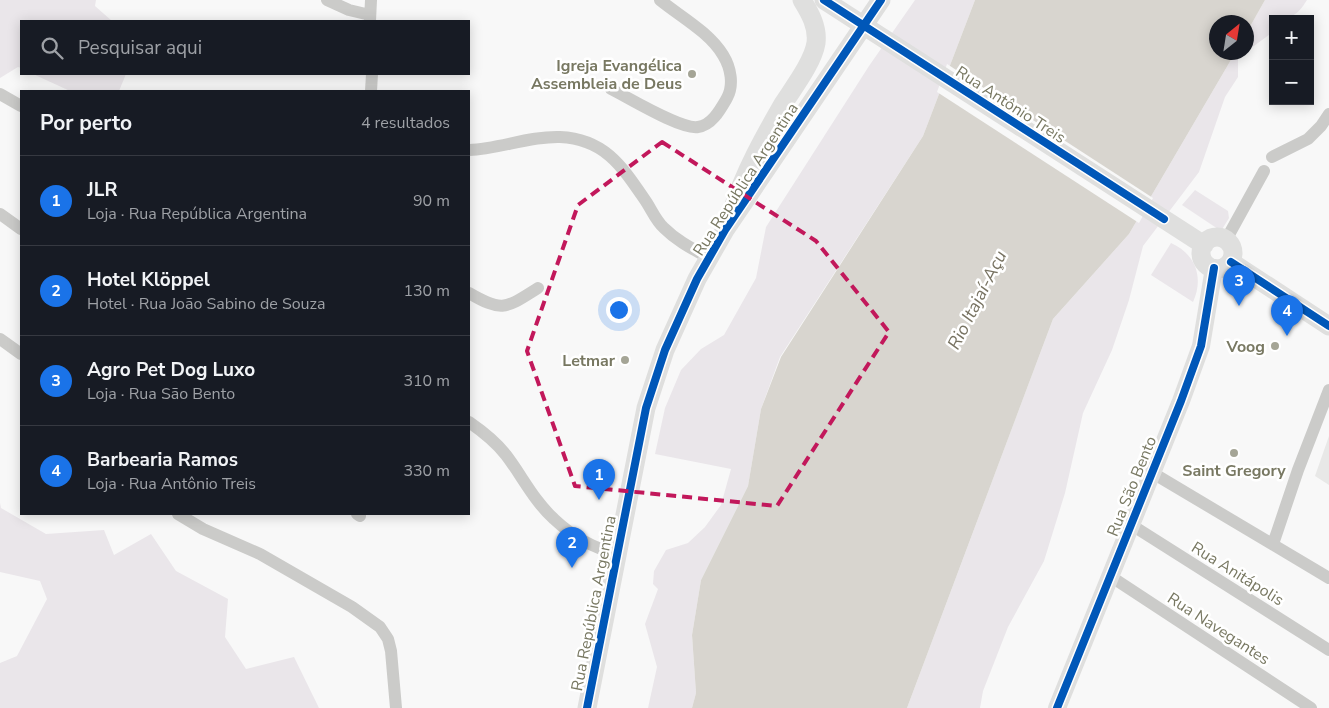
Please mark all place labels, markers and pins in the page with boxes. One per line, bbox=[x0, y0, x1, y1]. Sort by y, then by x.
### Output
place label: Igreja Evangélica Assembleia de Deus bbox=[531, 55, 682, 95]
marker: Igreja Evangélica Assembleia de Deus bbox=[686, 68, 698, 80]
pin: 3 bbox=[1223, 265, 1255, 306]
pin: 4 bbox=[1271, 295, 1303, 336]
place label: Voog bbox=[1226, 336, 1265, 358]
marker: Voog bbox=[1269, 340, 1281, 352]
place label: Letmar bbox=[562, 350, 616, 372]
marker: Letmar bbox=[619, 354, 631, 366]
marker: Saint Gregory bbox=[1228, 447, 1240, 459]
pin: 1 bbox=[583, 459, 615, 500]
place label: Saint Gregory bbox=[1182, 460, 1286, 482]
pin: 2 bbox=[556, 527, 588, 568]

